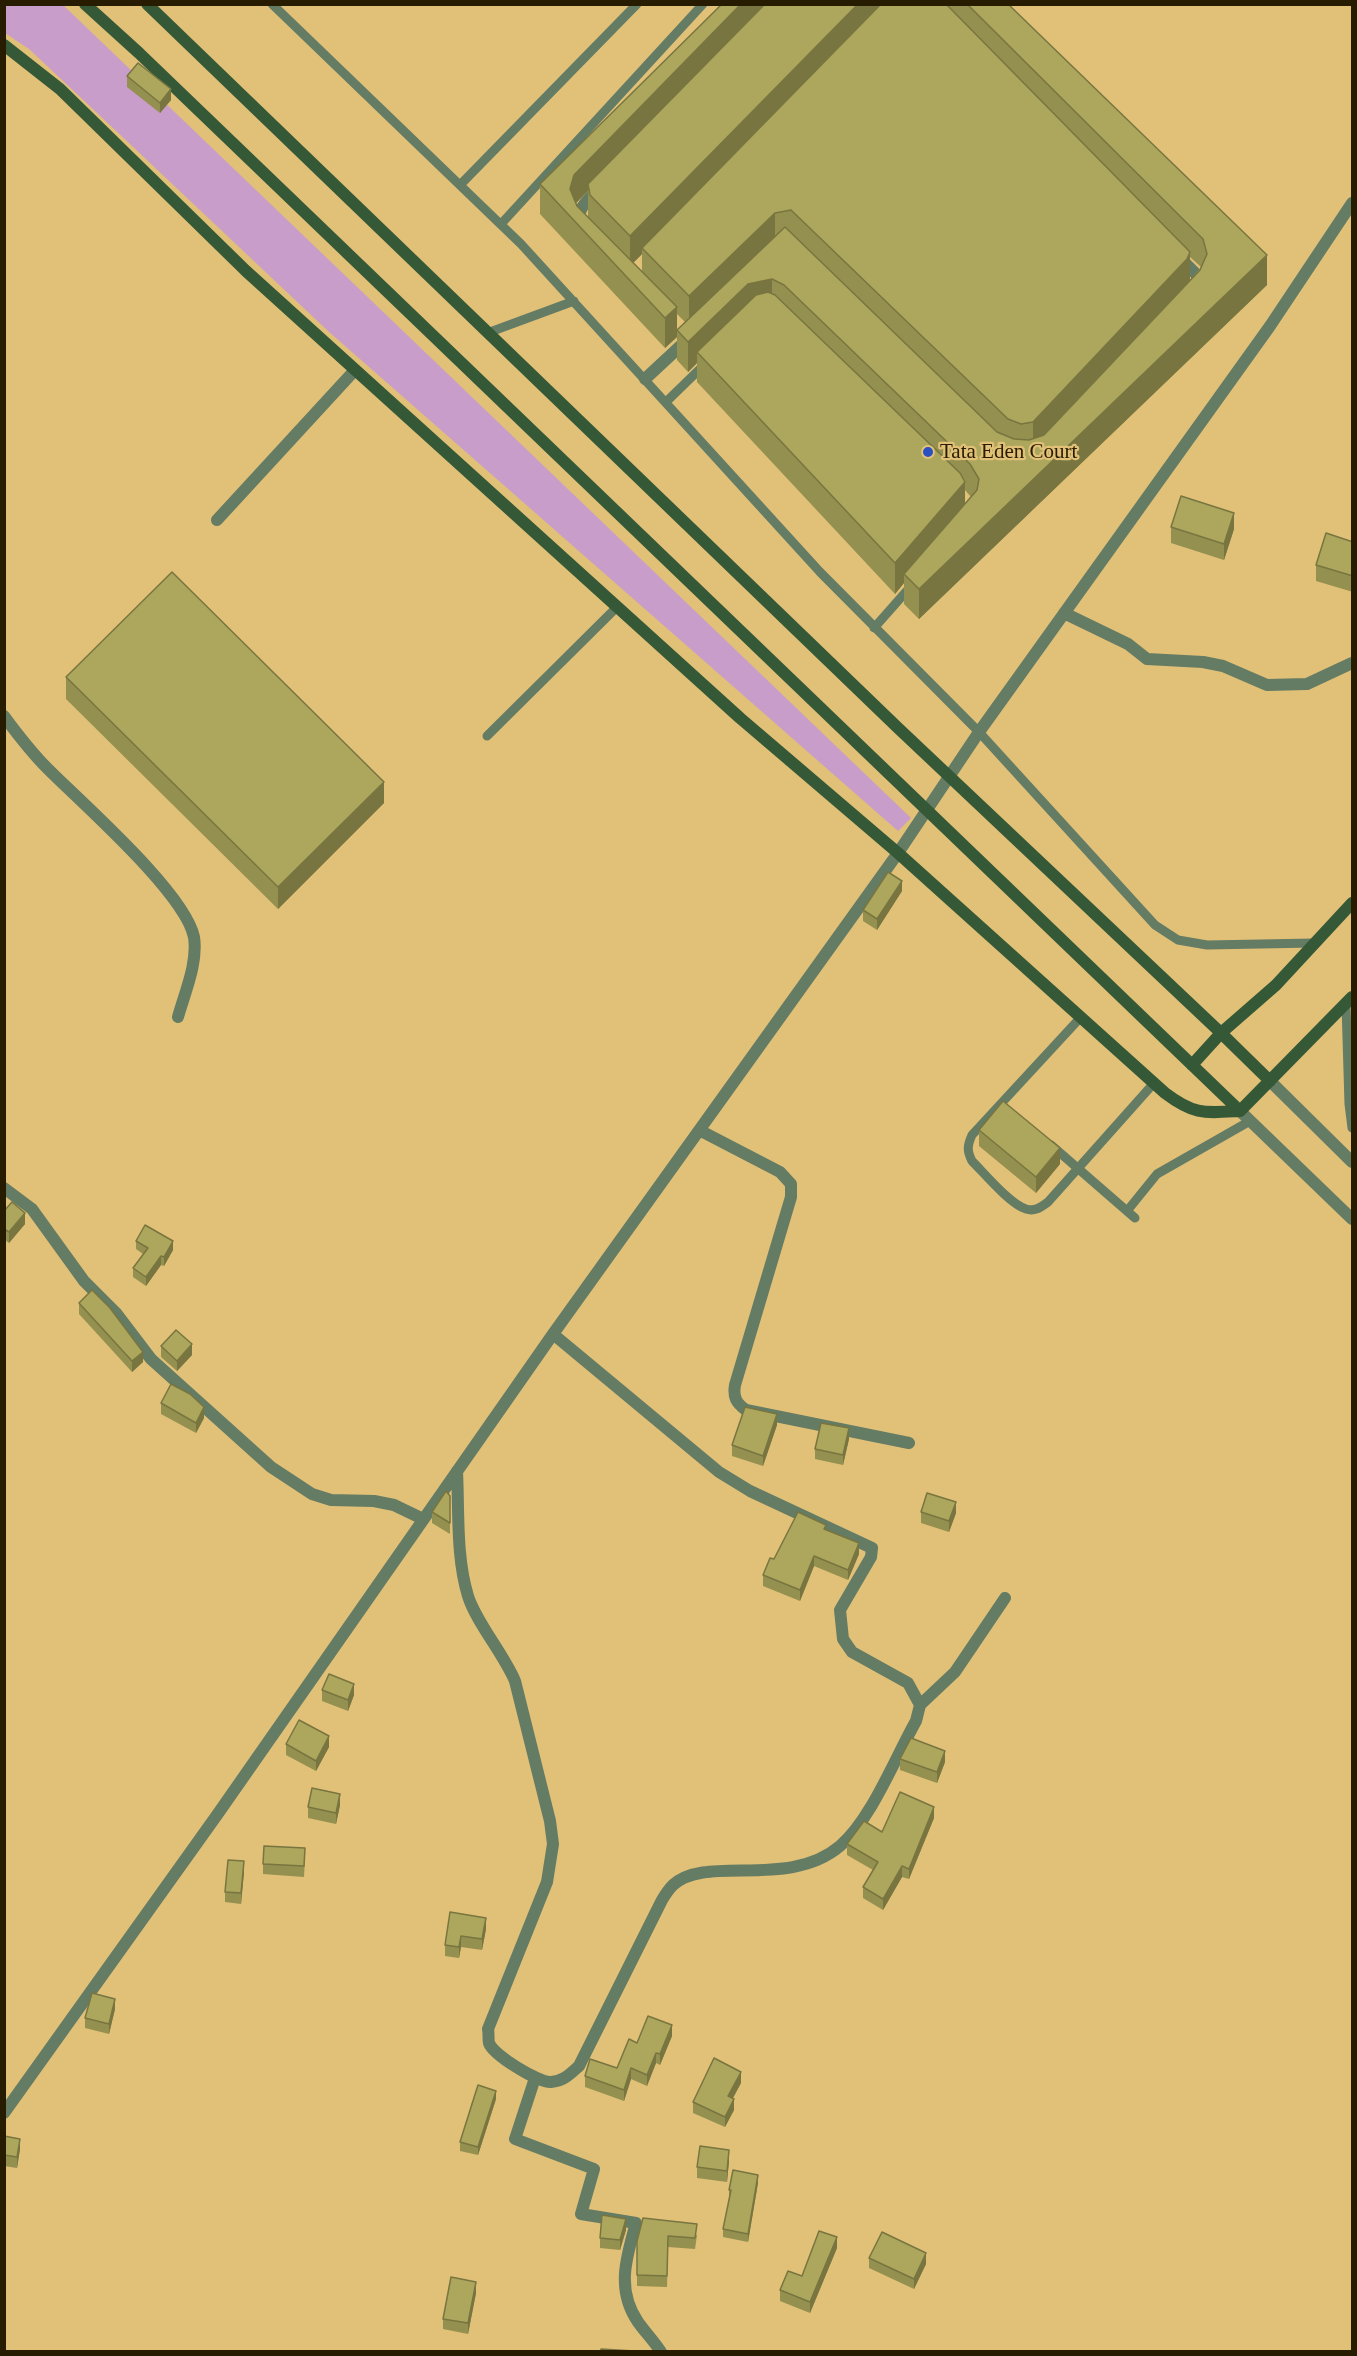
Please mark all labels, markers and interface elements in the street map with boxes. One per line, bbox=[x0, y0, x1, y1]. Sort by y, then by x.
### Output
place label: Tata Eden Court bbox=[940, 439, 1077, 465]
marker: Tata Eden Court bbox=[921, 445, 935, 459]

